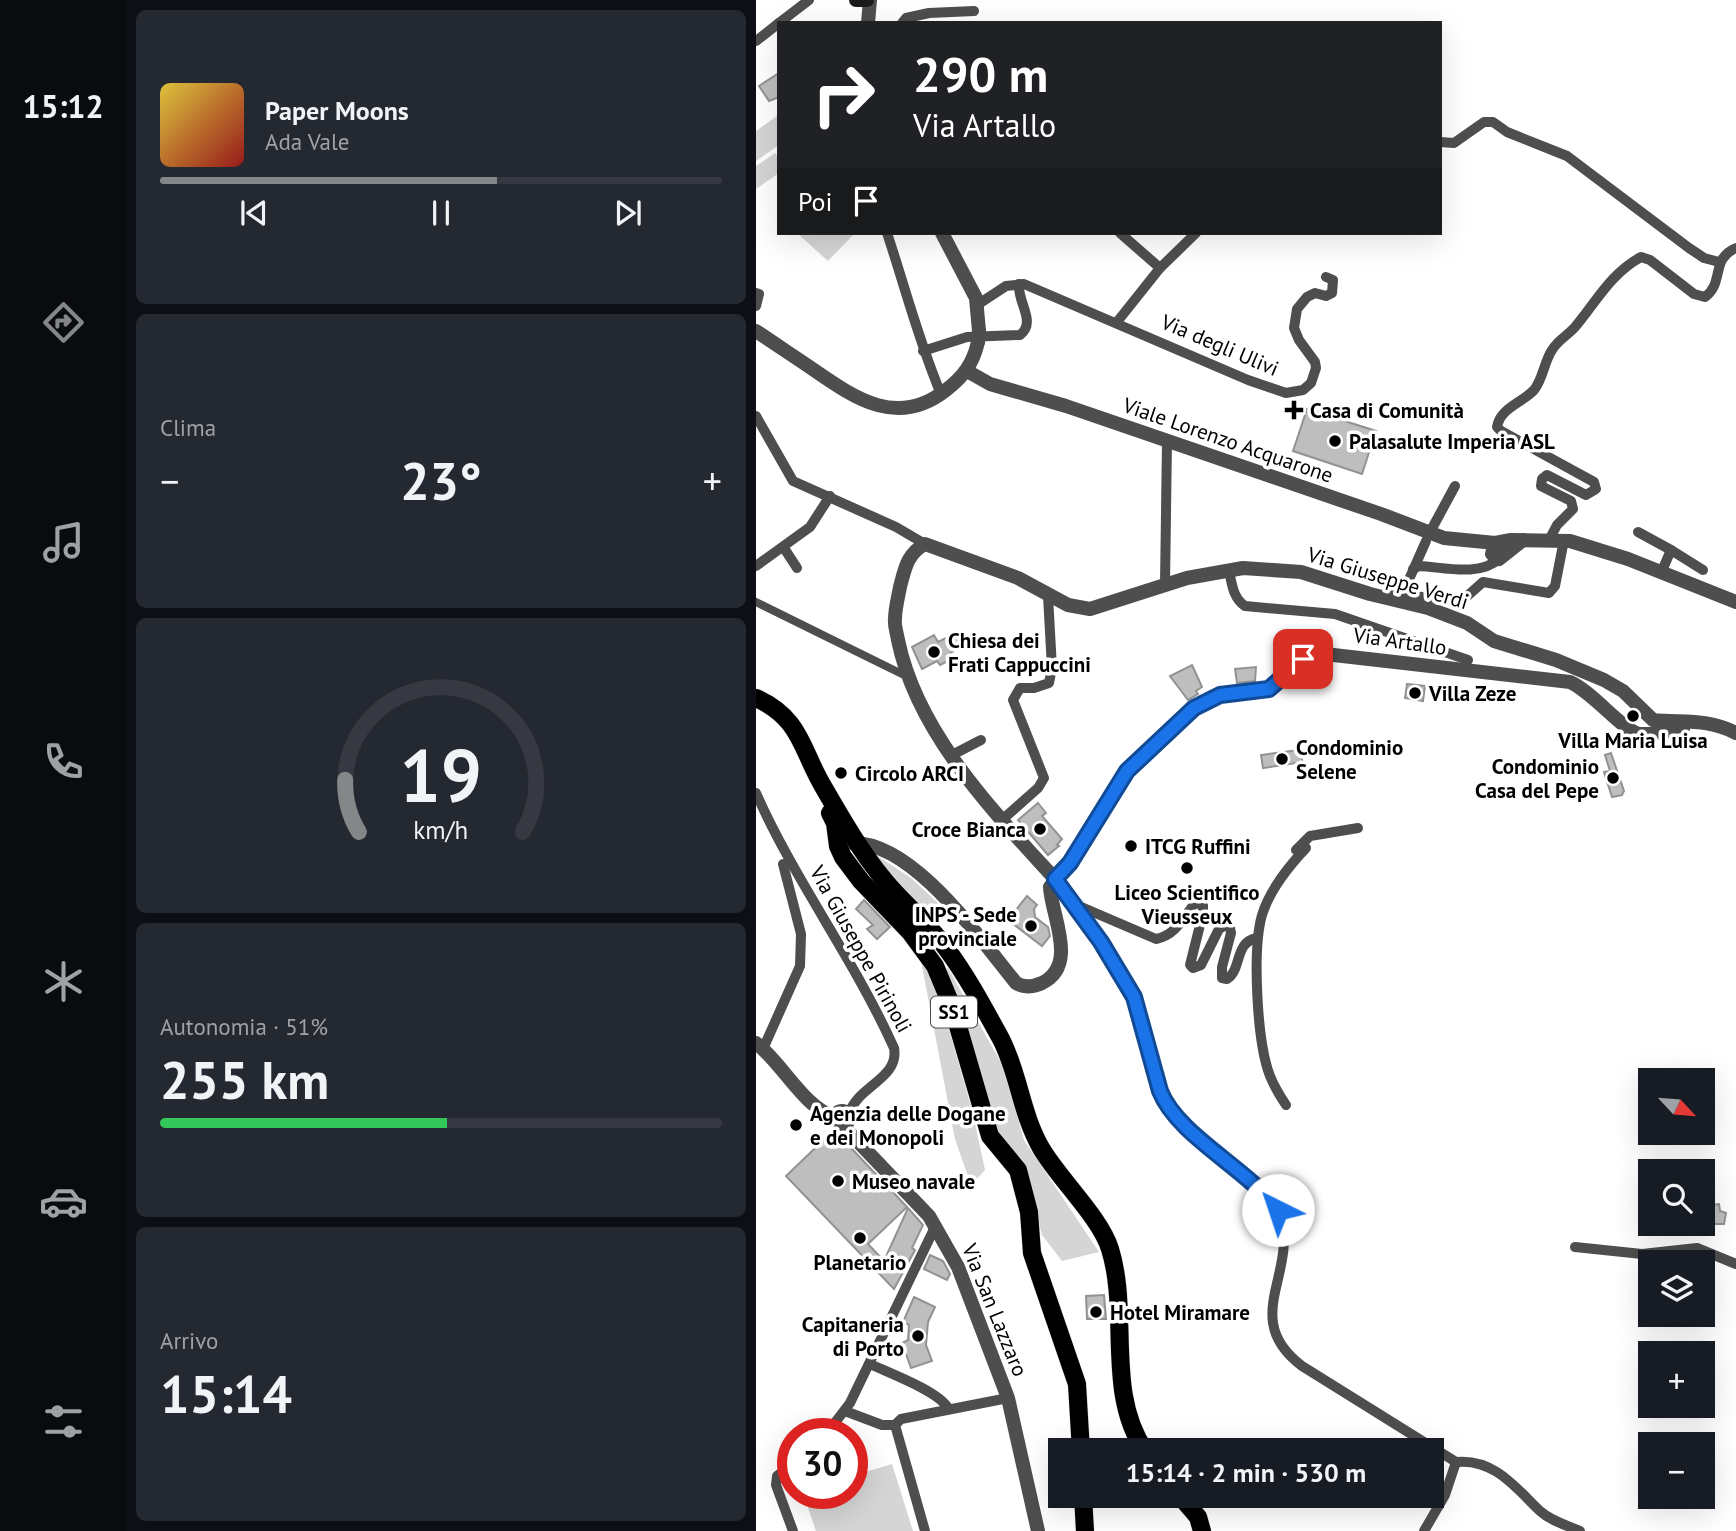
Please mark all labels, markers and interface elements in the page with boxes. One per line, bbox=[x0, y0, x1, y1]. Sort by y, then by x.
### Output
text: 290 m bbox=[913, 42, 1048, 106]
icon: right bbox=[798, 49, 889, 140]
text: 15:12 bbox=[22, 85, 104, 127]
text: Paper Moons bbox=[265, 94, 409, 127]
text: Via Artallo bbox=[913, 104, 1056, 146]
text: Ada Vale bbox=[265, 127, 349, 156]
icon: arrive bbox=[847, 182, 885, 220]
text: Poi bbox=[798, 185, 833, 218]
icon: previous bbox=[235, 194, 273, 232]
icon: pause bbox=[422, 194, 460, 232]
icon: next bbox=[609, 194, 647, 232]
icon: directions bbox=[39, 298, 88, 347]
street label: Via degli Ulivi bbox=[1156, 308, 1283, 382]
street label: Viale Lorenzo Acquarone bbox=[1118, 391, 1337, 489]
place label: Casa di Comunità bbox=[1310, 397, 1464, 424]
marker: Casa di Comunità bbox=[1284, 400, 1304, 420]
text: Clima bbox=[160, 413, 216, 442]
place label: Palasalute Imperia ASL bbox=[1349, 428, 1555, 455]
marker: Palasalute Imperia ASL bbox=[1327, 433, 1343, 449]
text: 23° bbox=[400, 447, 482, 514]
text: − bbox=[160, 456, 179, 505]
text: + bbox=[703, 456, 722, 505]
icon: music bbox=[39, 518, 88, 567]
street label: Via Giuseppe Verdi bbox=[1303, 540, 1472, 615]
street label: Via Artallo bbox=[1351, 621, 1448, 661]
place label: Chiesa dei Frati Cappuccini bbox=[948, 627, 1091, 678]
pin bbox=[1273, 629, 1333, 689]
icon: arrive bbox=[1284, 640, 1322, 678]
marker: Chiesa dei Frati Cappuccini bbox=[926, 644, 942, 660]
place label: Villa Zeze bbox=[1428, 680, 1516, 707]
marker: Villa Zeze bbox=[1407, 685, 1423, 701]
marker: Villa Maria Luisa bbox=[1625, 708, 1641, 724]
place label: Villa Maria Luisa bbox=[1557, 727, 1708, 754]
text: 19 bbox=[400, 728, 482, 822]
place label: Condominio Selene bbox=[1296, 734, 1403, 785]
icon: phone bbox=[39, 737, 88, 786]
marker: Condominio Selene bbox=[1274, 751, 1290, 767]
place label: Condominio Casa del Pepe bbox=[1475, 753, 1599, 804]
place label: Circolo ARCI bbox=[855, 760, 964, 787]
marker: Circolo ARCI bbox=[833, 765, 849, 781]
marker: Condominio Casa del Pepe bbox=[1605, 770, 1621, 786]
text: km/h bbox=[414, 813, 468, 845]
place label: Croce Bianca bbox=[912, 816, 1026, 843]
marker: Croce Bianca bbox=[1032, 821, 1048, 837]
place label: ITCG Ruffini bbox=[1145, 833, 1251, 860]
marker: ITCG Ruffini bbox=[1123, 838, 1139, 854]
street label: Via Giuseppe Pirinoli bbox=[803, 860, 918, 1037]
marker: Liceo Scientifico Vieusseux bbox=[1179, 860, 1195, 876]
place label: Liceo Scientifico Vieusseux bbox=[1115, 879, 1259, 930]
place label: INPS - Sede provinciale bbox=[915, 901, 1017, 952]
marker: INPS - Sede provinciale bbox=[1023, 918, 1039, 934]
icon: climate bbox=[39, 957, 88, 1006]
road number: SS1 bbox=[931, 996, 977, 1028]
text: Autonomia · 51% bbox=[160, 1012, 328, 1041]
text: 255 km bbox=[160, 1046, 329, 1113]
north arrow bbox=[1638, 1068, 1715, 1144]
map controls bbox=[1638, 1068, 1715, 1509]
place label: Agenzia delle Dogane e dei Monopoli bbox=[810, 1100, 1006, 1151]
marker: Agenzia delle Dogane e dei Monopoli bbox=[788, 1117, 804, 1133]
button: search bbox=[1638, 1159, 1715, 1236]
place label: Museo navale bbox=[852, 1168, 975, 1195]
marker: Museo navale bbox=[830, 1173, 846, 1189]
position arrow bbox=[1241, 1173, 1315, 1247]
icon: car bbox=[39, 1177, 88, 1226]
marker: Planetario bbox=[852, 1230, 868, 1246]
street label: Via San Lazzaro bbox=[956, 1239, 1034, 1380]
place label: Planetario bbox=[814, 1249, 906, 1276]
button: layers bbox=[1638, 1250, 1715, 1327]
place label: Hotel Miramare bbox=[1110, 1299, 1250, 1326]
marker: Hotel Miramare bbox=[1088, 1304, 1104, 1320]
place label: Capitaneria di Porto bbox=[802, 1311, 904, 1362]
text: Arrivo bbox=[160, 1326, 218, 1355]
marker: Capitaneria di Porto bbox=[910, 1328, 926, 1344]
button: + bbox=[1638, 1341, 1715, 1418]
text: 15:14 bbox=[160, 1360, 292, 1427]
icon: filters bbox=[39, 1397, 88, 1446]
speed limit sign: 30 bbox=[777, 1418, 868, 1509]
button: − bbox=[1638, 1432, 1715, 1509]
text: 15:14 · 2 min · 530 m bbox=[1126, 1456, 1366, 1489]

